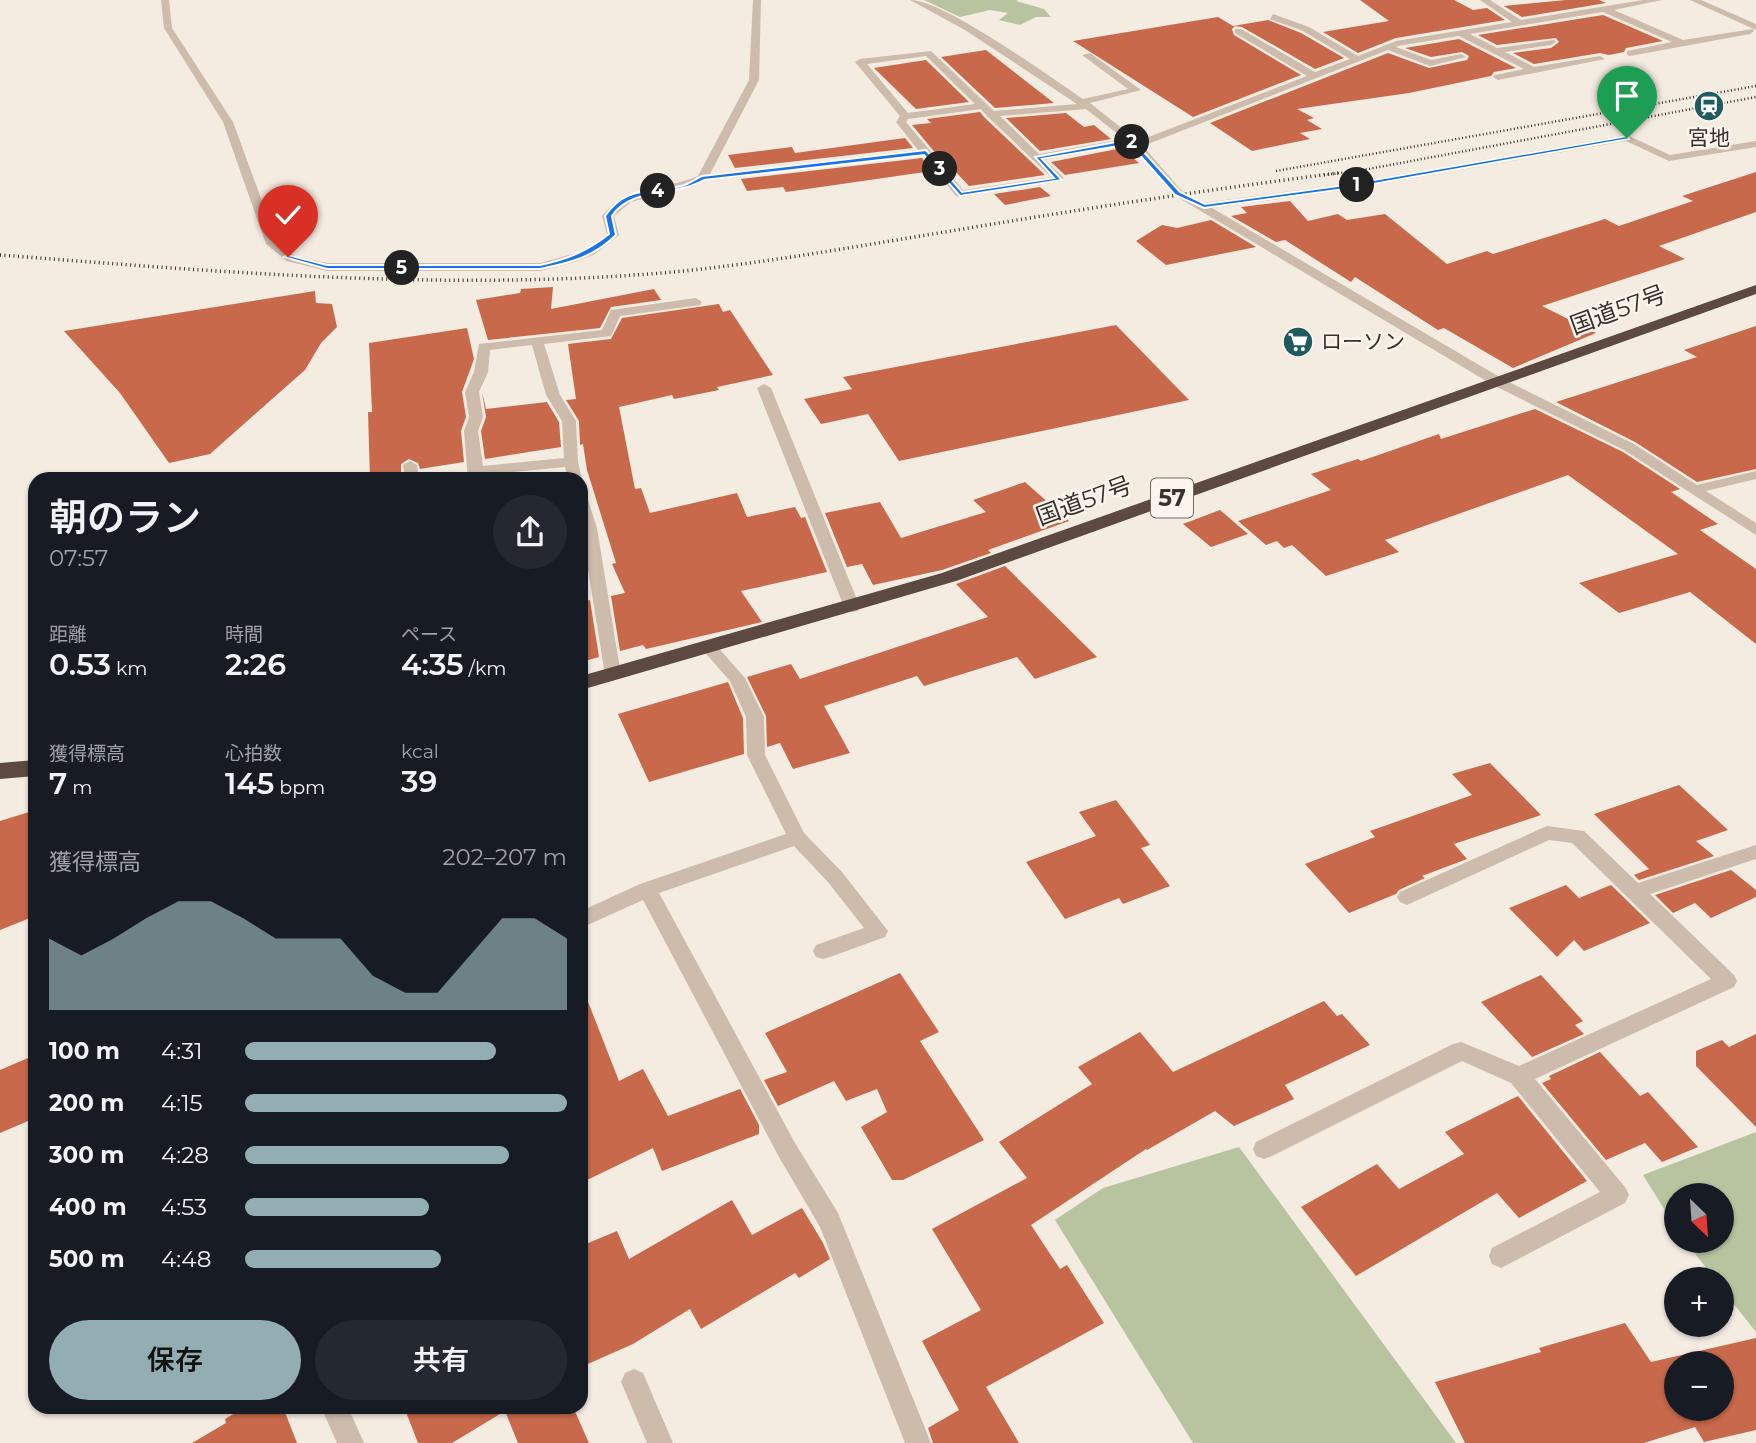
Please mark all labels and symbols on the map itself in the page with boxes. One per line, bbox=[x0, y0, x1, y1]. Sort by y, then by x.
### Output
pin bbox=[1597, 66, 1657, 138]
station icon: 宮地 bbox=[1692, 89, 1726, 123]
pin: 2 bbox=[1114, 124, 1150, 160]
place label: 宮地 bbox=[1688, 125, 1730, 150]
pin: 3 bbox=[922, 152, 958, 186]
pin: 1 bbox=[1340, 168, 1374, 202]
pin: 4 bbox=[640, 174, 676, 208]
pin bbox=[258, 185, 318, 257]
pin: 5 bbox=[384, 250, 420, 286]
street label: 国道57号 bbox=[1566, 279, 1669, 340]
supermarket icon: ローソン bbox=[1281, 325, 1315, 359]
place label: ローソン bbox=[1321, 329, 1405, 354]
street label: 国道57号 bbox=[1032, 470, 1135, 531]
road number: 57 bbox=[1151, 478, 1193, 518]
north arrow bbox=[1664, 1183, 1734, 1253]

